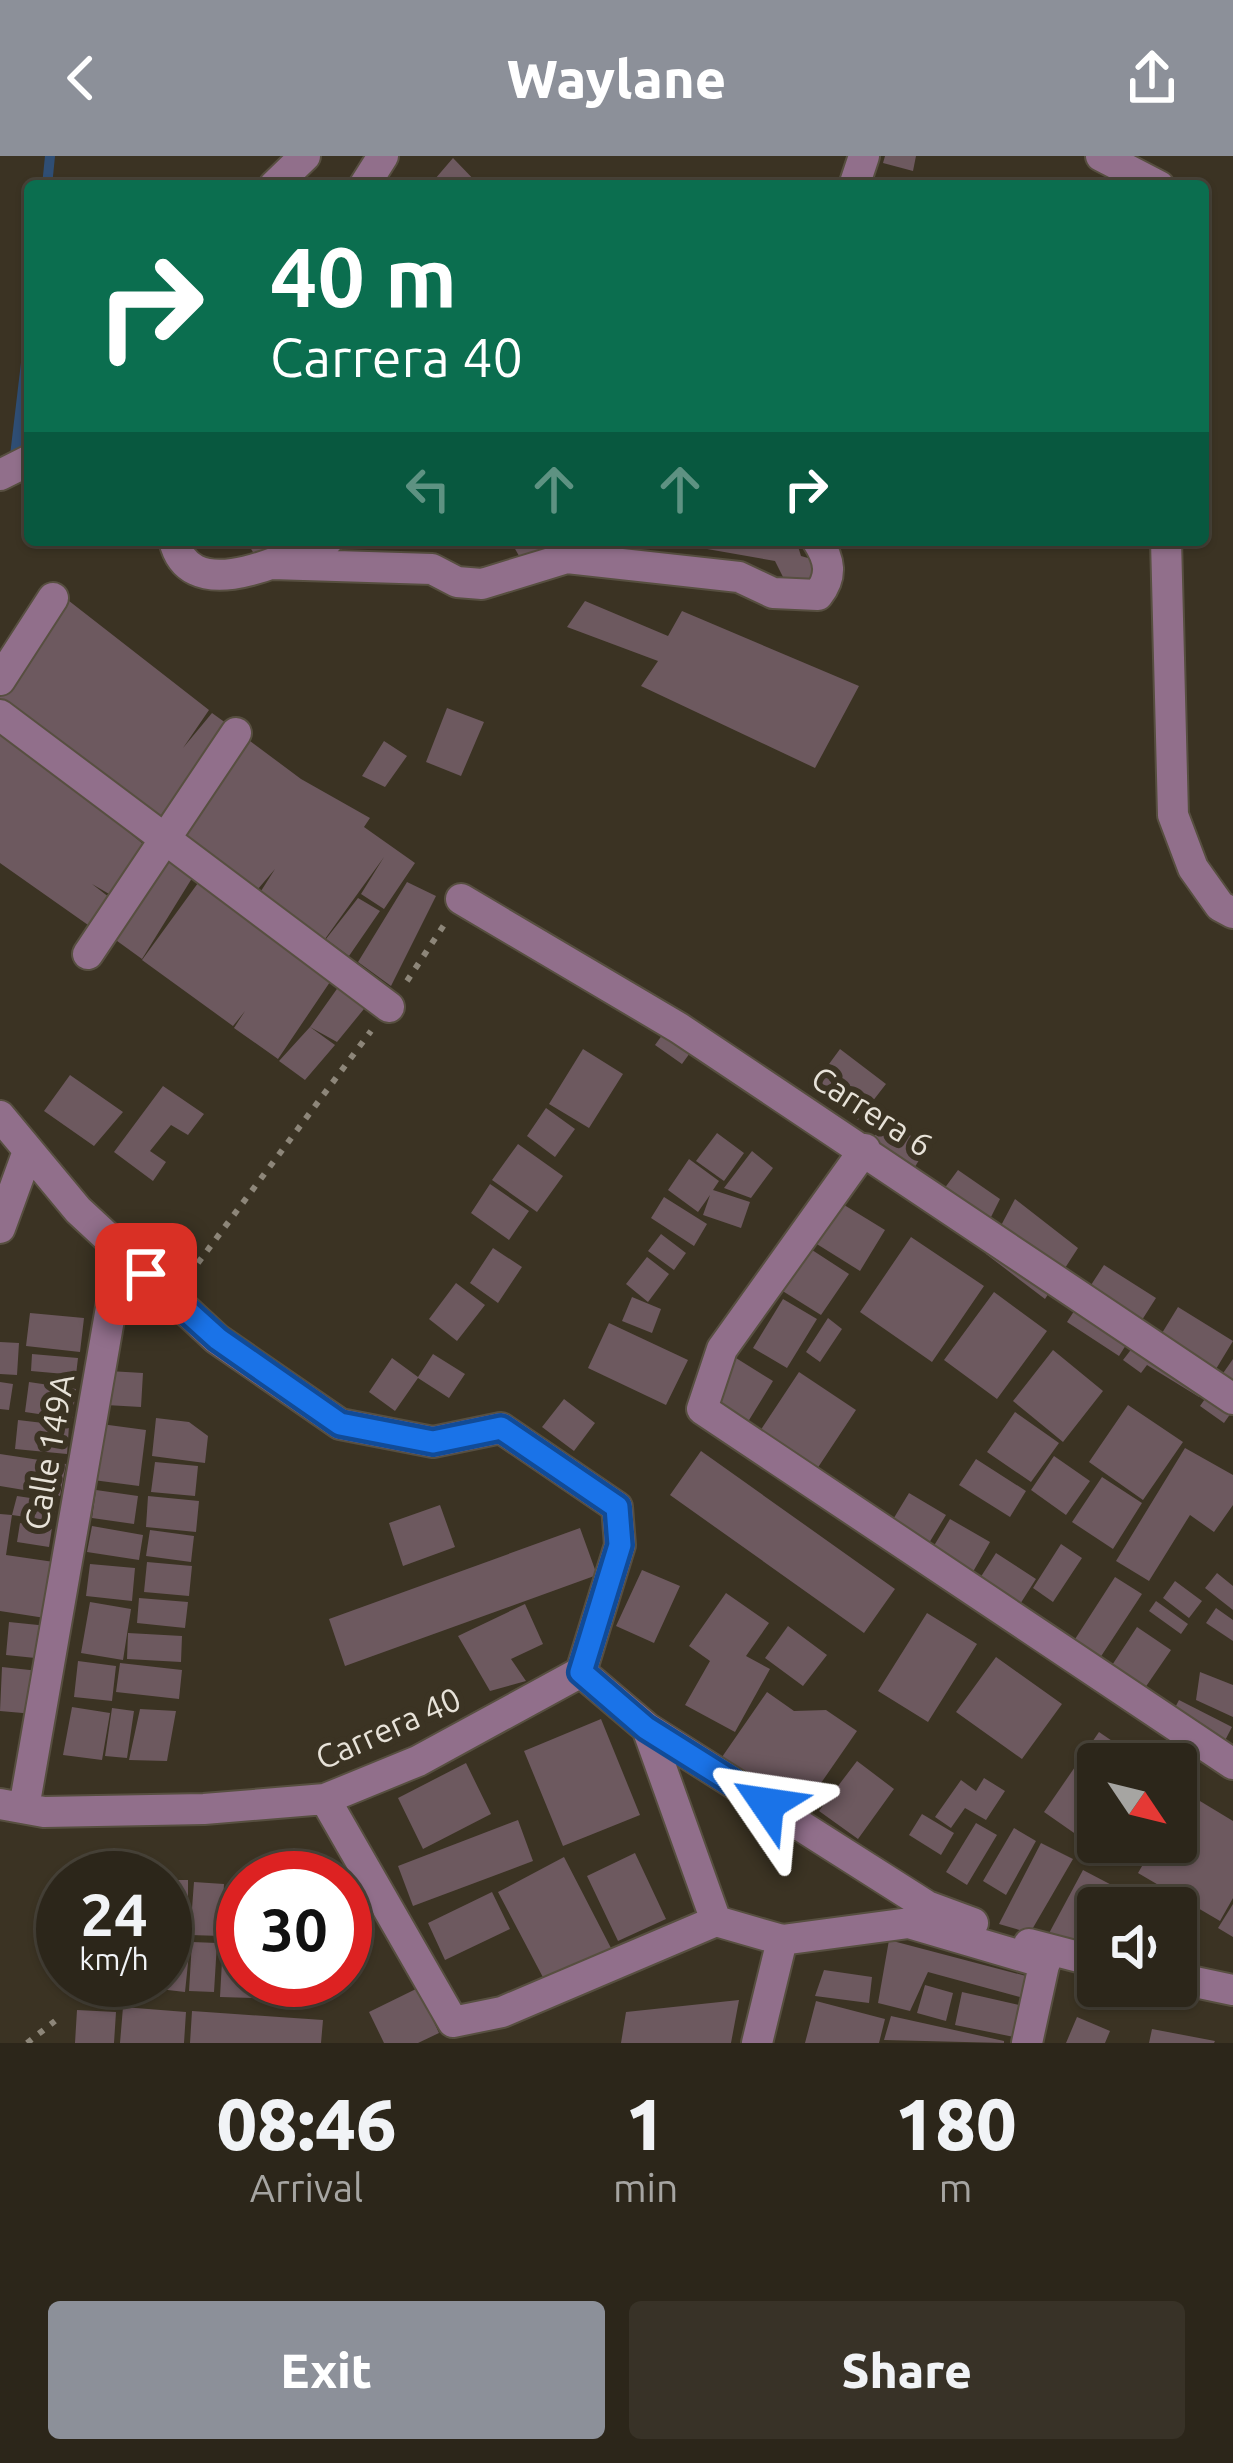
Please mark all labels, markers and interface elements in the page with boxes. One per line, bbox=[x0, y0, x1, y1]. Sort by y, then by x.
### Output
icon: back bbox=[48, 45, 114, 111]
icon: share bbox=[1119, 45, 1185, 111]
text: Waylane bbox=[507, 48, 726, 108]
icon: right bbox=[72, 228, 228, 384]
text: 40 m bbox=[270, 229, 457, 323]
text: Carrera 40 bbox=[270, 327, 523, 387]
icon: left bbox=[395, 456, 461, 522]
icon: ahead bbox=[521, 456, 587, 522]
icon: ahead bbox=[647, 456, 713, 522]
icon: right bbox=[773, 456, 839, 522]
street label: Carrera 6 bbox=[805, 1058, 939, 1163]
pin bbox=[95, 1223, 197, 1325]
icon: arrive bbox=[113, 1241, 179, 1307]
street label: Calle 149A bbox=[17, 1371, 81, 1533]
street label: Carrera 40 bbox=[310, 1679, 466, 1776]
position arrow bbox=[704, 1741, 830, 1867]
north arrow bbox=[1077, 1743, 1197, 1863]
map controls bbox=[1077, 1743, 1197, 2007]
speed limit sign: 30 bbox=[216, 1851, 372, 2007]
text: 24 bbox=[80, 1880, 148, 1947]
button: sound bbox=[1077, 1887, 1197, 2007]
text: km/h bbox=[79, 1942, 149, 1976]
text: 08:46 bbox=[216, 2083, 397, 2164]
text: 1 bbox=[625, 2083, 666, 2164]
text: 180 bbox=[895, 2083, 1017, 2164]
text: Arrival bbox=[250, 2166, 363, 2209]
text: min bbox=[613, 2166, 678, 2209]
text: m bbox=[939, 2166, 972, 2209]
button: Exit bbox=[48, 2301, 605, 2439]
button: Share bbox=[629, 2301, 1185, 2439]

